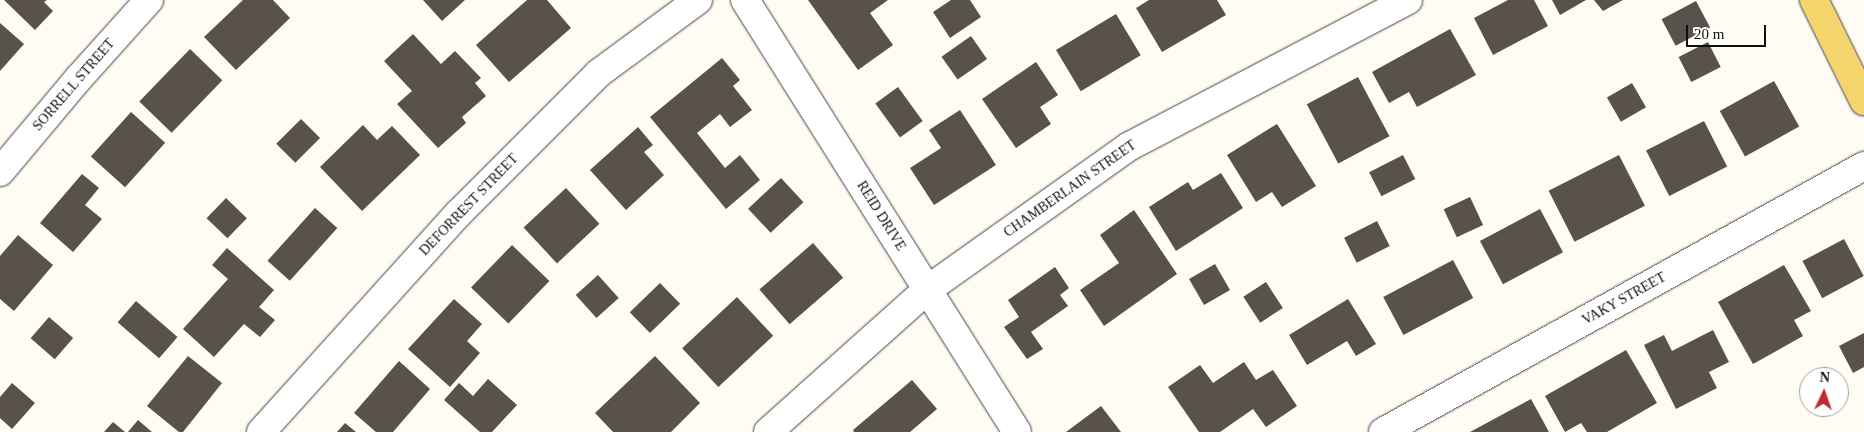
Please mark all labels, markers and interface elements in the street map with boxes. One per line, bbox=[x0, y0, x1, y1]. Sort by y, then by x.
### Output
scale bar bbox=[1689, 15, 1769, 47]
text: 20 m bbox=[1694, 26, 1724, 42]
street label: SORRELL STREET bbox=[29, 35, 119, 135]
street label: CHAMBERLAIN STREET bbox=[1001, 137, 1139, 241]
street label: DEFORREST STREET bbox=[416, 151, 522, 259]
street label: REID DRIVE bbox=[853, 178, 909, 254]
street label: VAKY STREET bbox=[1579, 269, 1669, 329]
north arrow bbox=[1799, 367, 1849, 417]
text: N bbox=[1819, 370, 1830, 385]

